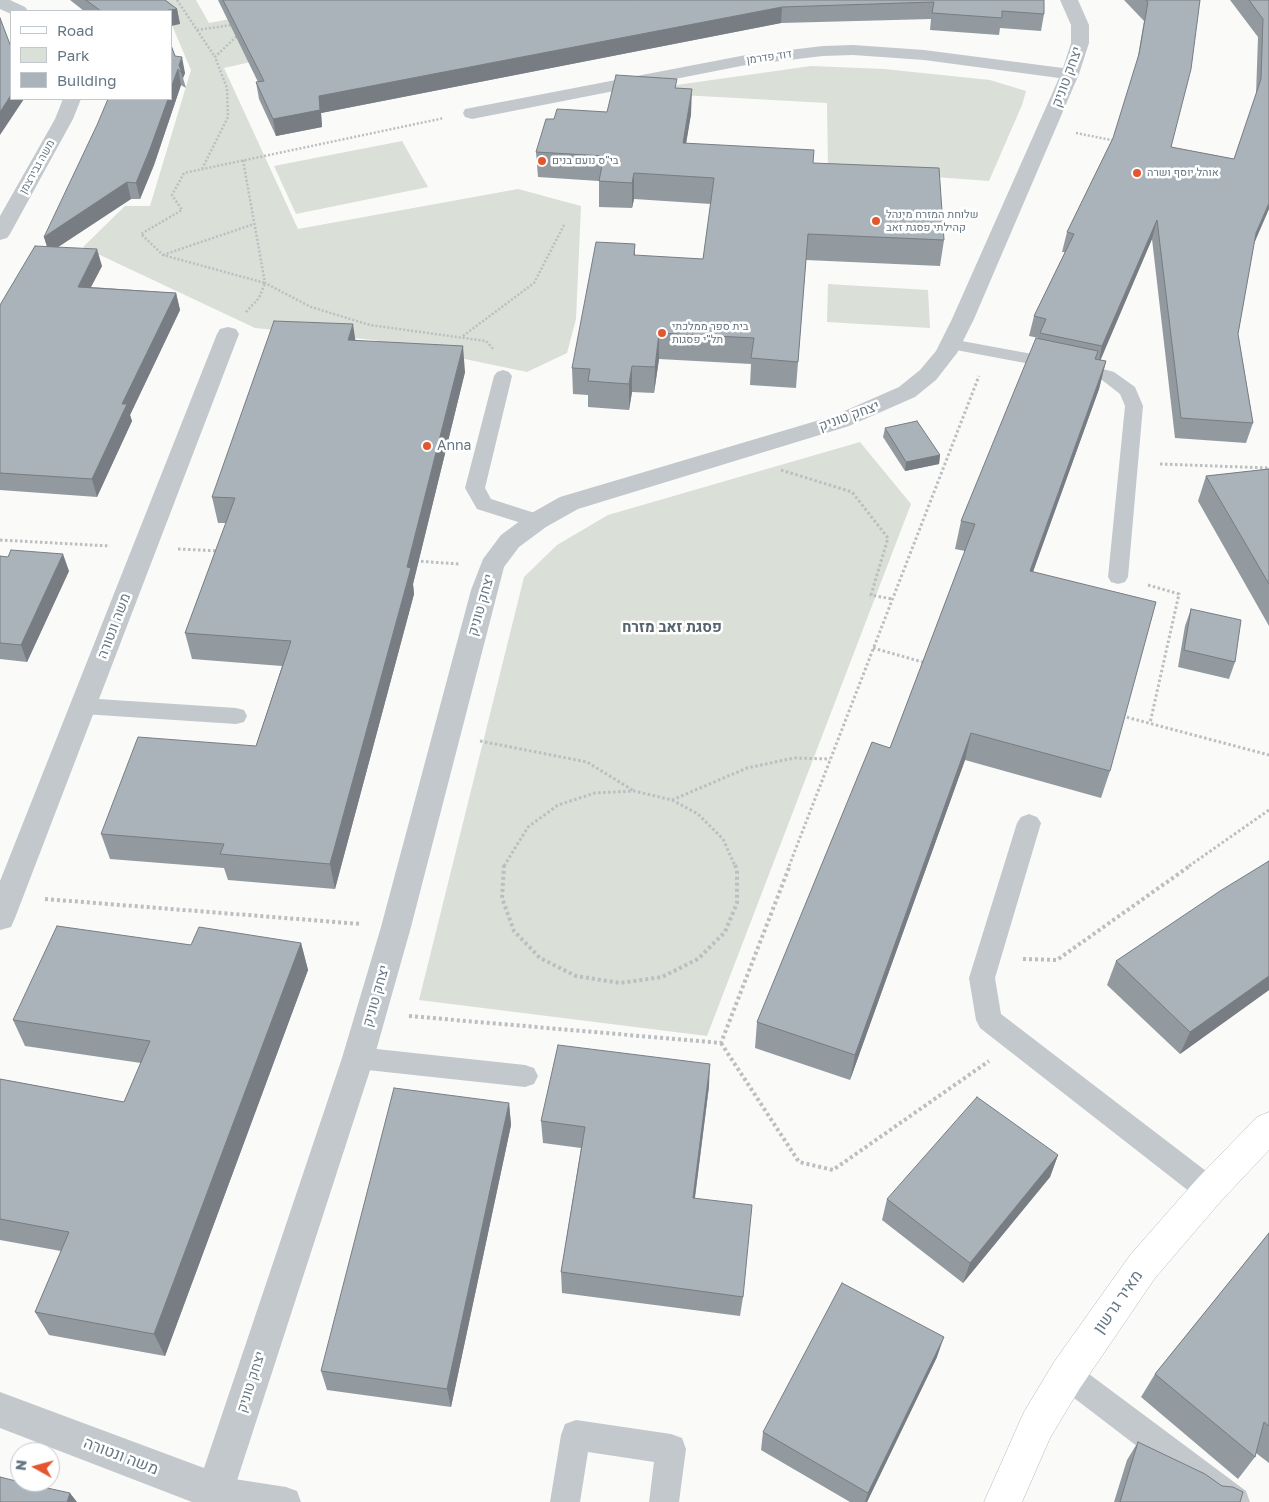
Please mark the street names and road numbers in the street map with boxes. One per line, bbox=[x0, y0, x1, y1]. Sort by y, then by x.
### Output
street label: יצחק טוניק bbox=[1048, 44, 1086, 110]
street label: דוד פדרמן bbox=[745, 47, 793, 67]
street label: משה גבירצמן bbox=[17, 138, 57, 196]
street label: יצחק טוניק bbox=[816, 397, 882, 435]
street label: יצחק טוניק bbox=[464, 572, 498, 638]
street label: משה ונטורה bbox=[94, 591, 134, 661]
street label: יצחק טוניק bbox=[359, 963, 393, 1029]
street label: מאיר גרשון bbox=[1089, 1267, 1147, 1337]
street label: יצחק טוניק bbox=[233, 1349, 269, 1415]
street label: משה ונטורה bbox=[81, 1433, 161, 1479]

